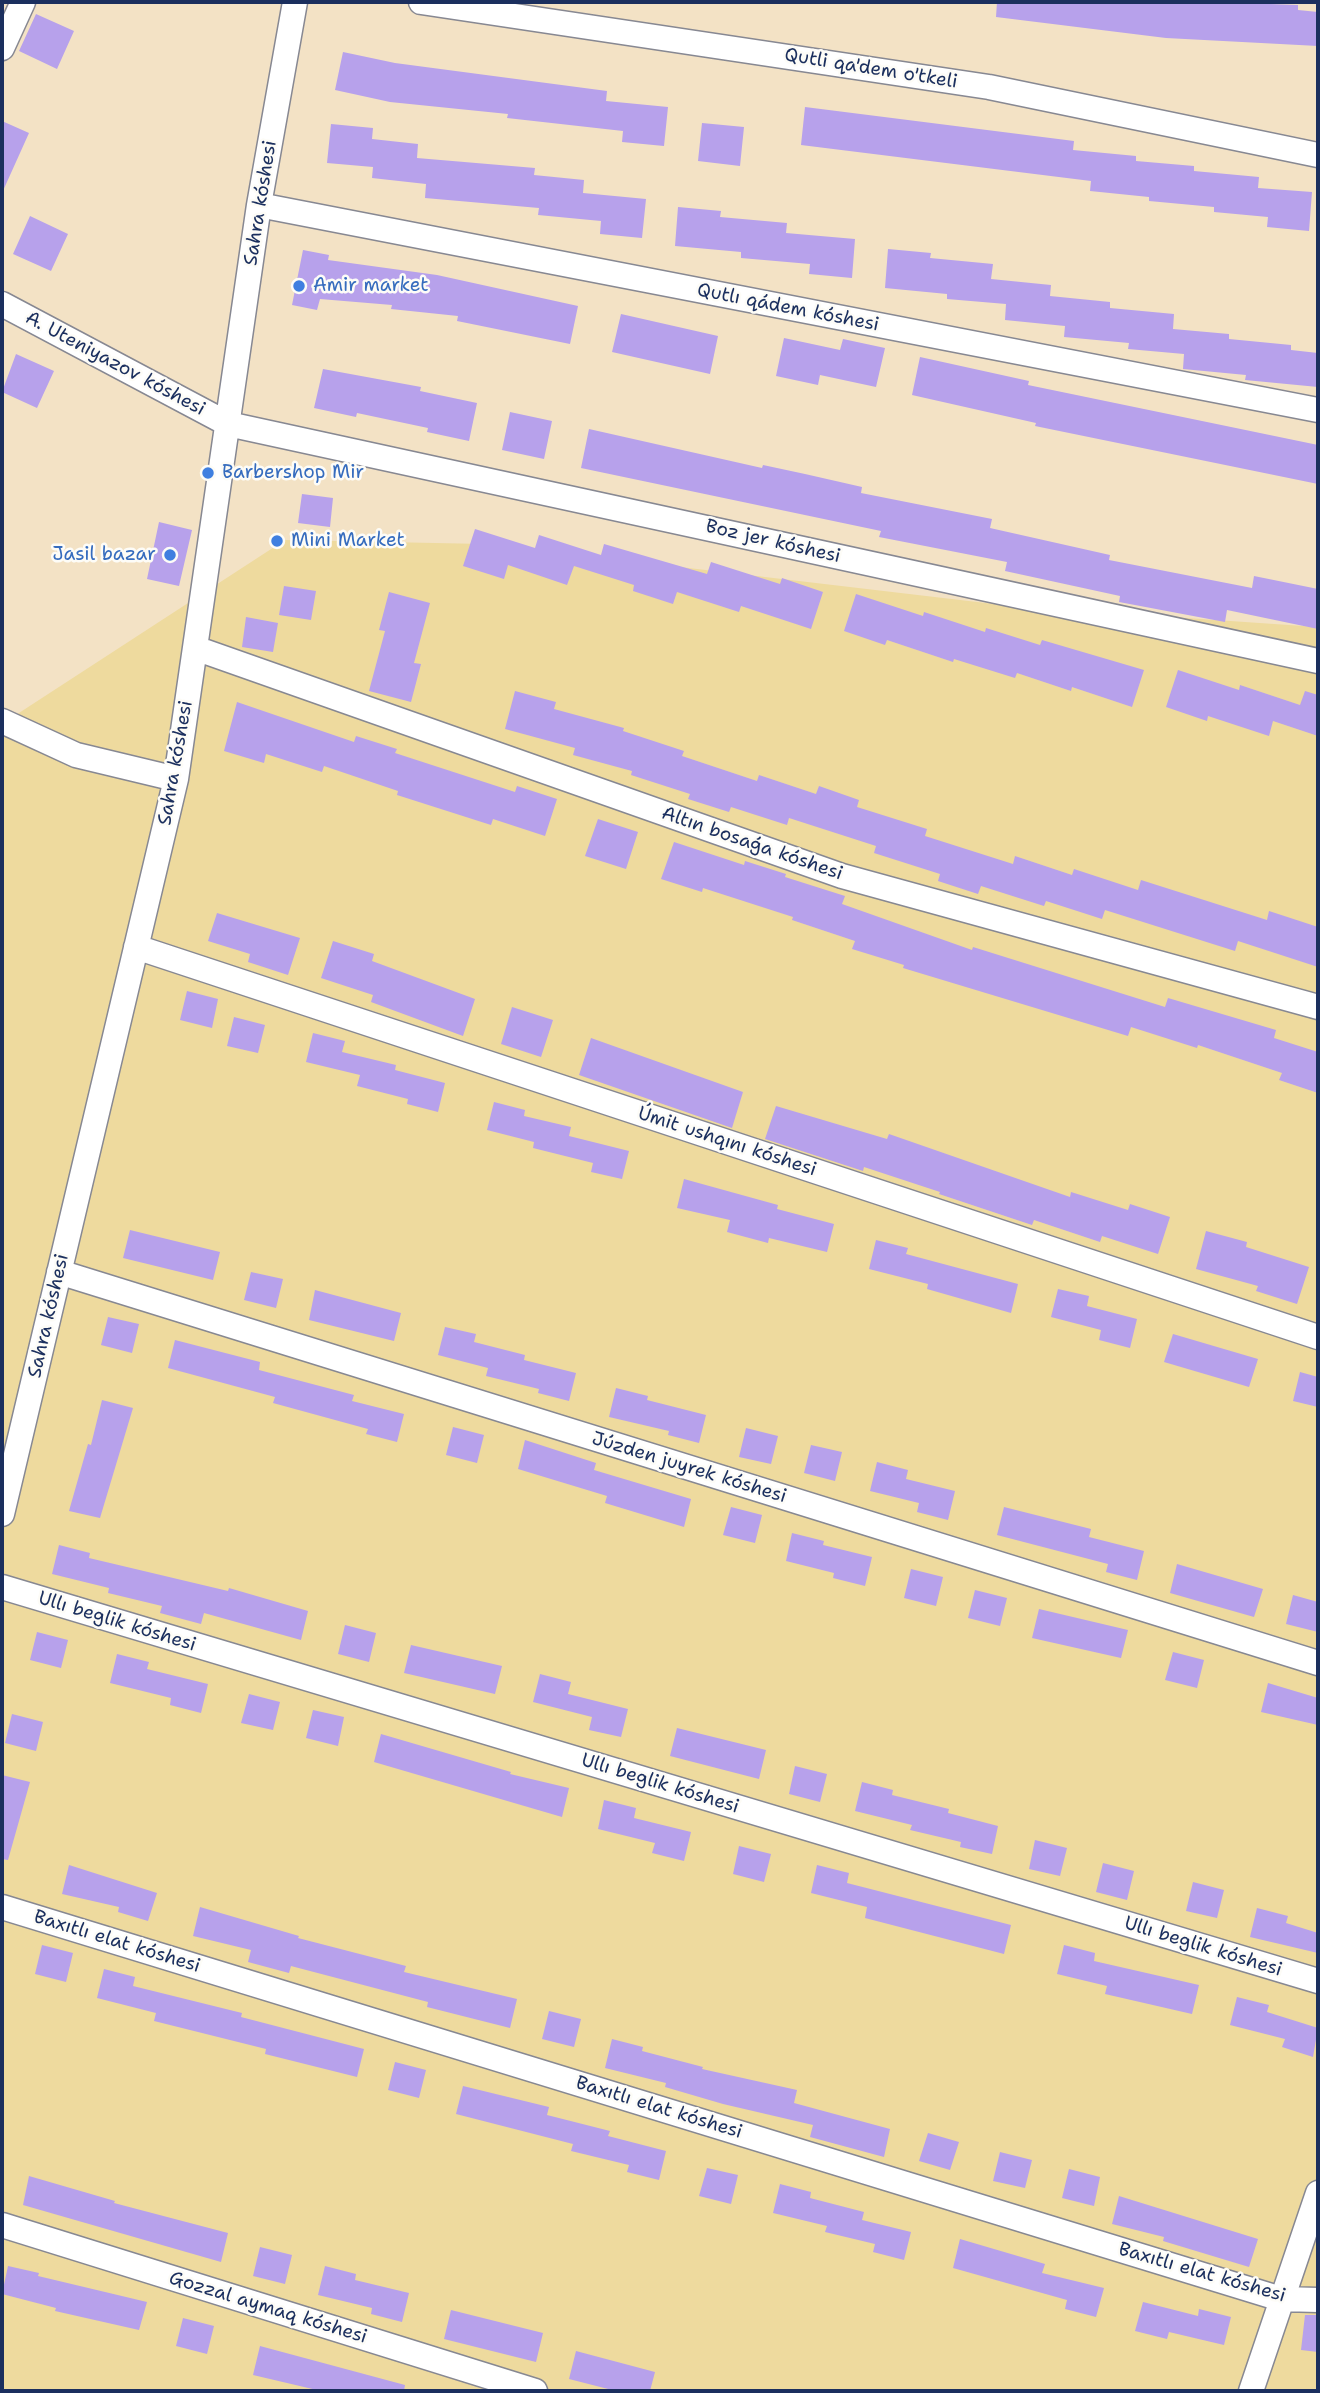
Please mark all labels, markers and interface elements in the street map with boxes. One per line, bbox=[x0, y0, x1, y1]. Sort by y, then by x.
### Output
street label: Qutli qa'dem o'tkeli bbox=[783, 44, 959, 94]
street label: Sahra kóshesi bbox=[240, 139, 282, 267]
place label: Amir market bbox=[313, 275, 429, 297]
marker: Amir market bbox=[291, 278, 307, 294]
street label: Qutlı qádem kóshesi bbox=[695, 279, 881, 337]
street label: A. Uteniyazov kóshesi bbox=[21, 307, 209, 421]
place label: Barbershop Mir bbox=[222, 462, 364, 484]
marker: Barbershop Mir bbox=[200, 465, 216, 481]
street label: Boz jer kóshesi bbox=[703, 515, 843, 569]
place label: Mini Market bbox=[291, 530, 405, 552]
marker: Mini Market bbox=[269, 533, 285, 549]
place label: Jasil bazar bbox=[52, 544, 156, 566]
marker: Jasil bazar bbox=[162, 547, 178, 563]
street label: Sahra kóshesi bbox=[154, 699, 198, 827]
street label: Altın bosaǵa kóshesi bbox=[658, 802, 846, 886]
street label: Úmit ushqını kóshesi bbox=[635, 1102, 819, 1182]
street label: Sahra kóshesi bbox=[24, 1252, 74, 1380]
street label: Júzden juyrek kóshesi bbox=[589, 1428, 789, 1508]
street label: Ullı beglik kóshesi bbox=[35, 1587, 199, 1657]
street label: Ullı beglik kóshesi bbox=[578, 1749, 742, 1819]
street label: Baxıtlı elat kóshesi bbox=[31, 1906, 203, 1978]
street label: Ullı beglik kóshesi bbox=[1121, 1912, 1285, 1982]
street label: Baxıtlı elat kóshesi bbox=[573, 2072, 745, 2144]
street label: Baxıtlı elat kóshesi bbox=[1116, 2238, 1288, 2308]
street label: Gozzal aymaq kóshesi bbox=[166, 2267, 370, 2349]

